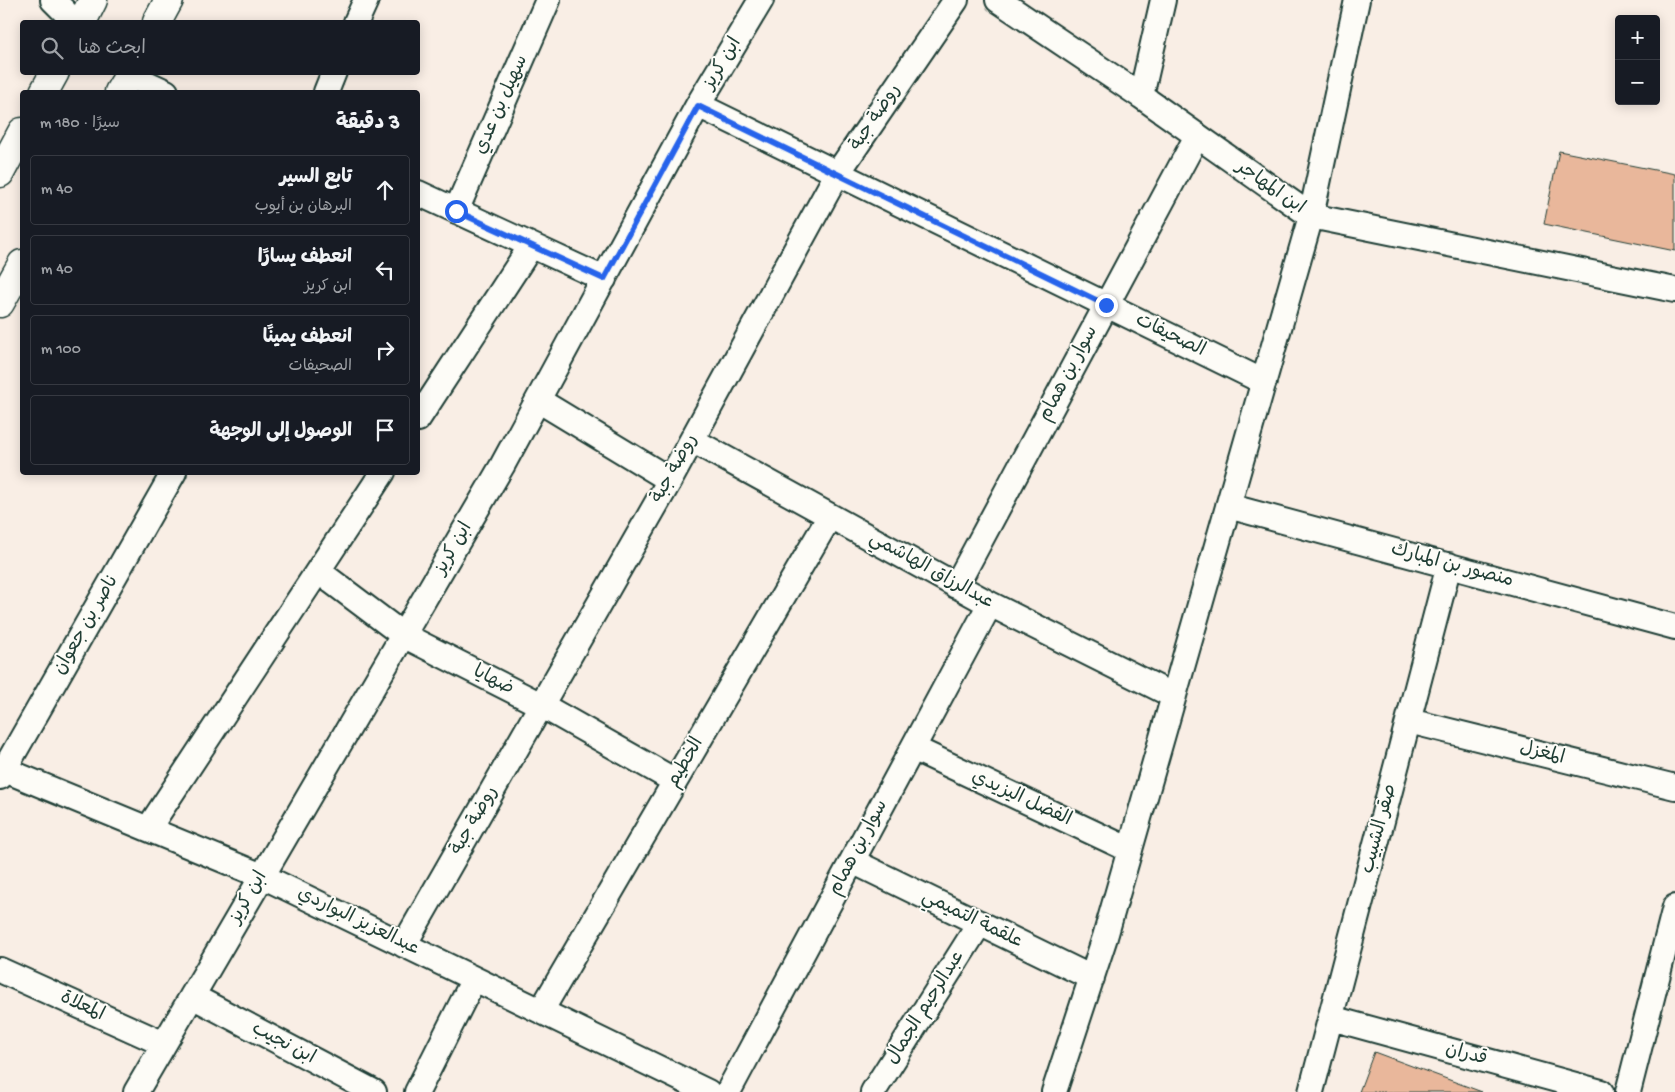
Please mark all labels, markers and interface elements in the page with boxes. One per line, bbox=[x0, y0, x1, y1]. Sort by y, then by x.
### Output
map controls bbox=[1615, 15, 1660, 105]
button: + bbox=[1615, 15, 1660, 60]
search box bbox=[20, 20, 420, 75]
icon: search bbox=[38, 34, 66, 62]
street label: ابن كريز bbox=[697, 34, 748, 96]
text: ابحث هنا bbox=[78, 38, 146, 61]
street label: سهيل بن عدي bbox=[470, 52, 534, 158]
button: − bbox=[1615, 60, 1660, 105]
street label: روضة جبة bbox=[845, 80, 907, 156]
text: 3 دقيقة bbox=[336, 112, 400, 137]
text: سيرًا · 180 m bbox=[40, 115, 120, 134]
street label: ابن المهاجر bbox=[1229, 155, 1309, 220]
text: تابع السير bbox=[280, 167, 352, 190]
icon: ahead bbox=[371, 176, 399, 204]
text: 40 m bbox=[41, 181, 73, 200]
text: البرهان بن أيوب bbox=[255, 198, 352, 217]
route start bbox=[445, 200, 468, 223]
text: انعطف يسارًا bbox=[258, 247, 352, 270]
icon: left bbox=[371, 256, 399, 284]
text: 40 m bbox=[41, 261, 73, 280]
text: ابن كريز bbox=[304, 278, 352, 297]
route end bbox=[1095, 294, 1118, 317]
street label: الصحيفات bbox=[1131, 309, 1209, 363]
street label: سوار بن همام bbox=[1034, 322, 1104, 426]
text: انعطف يمينًا bbox=[263, 327, 352, 350]
icon: right bbox=[371, 336, 399, 364]
text: 100 m bbox=[41, 341, 81, 360]
text: الصحيفات bbox=[289, 358, 352, 377]
icon: arrive bbox=[371, 416, 399, 444]
text: الوصول إلى الوجهة bbox=[209, 421, 352, 444]
street label: روضة جبة bbox=[647, 430, 703, 508]
street label: ابن كريز bbox=[429, 519, 478, 581]
street label: عبدالرزاق الهاشمي bbox=[864, 527, 997, 616]
street label: منصور بن المبارك bbox=[1388, 539, 1516, 593]
street label: ناصر بن جعوان bbox=[49, 571, 125, 679]
street label: ضهايا bbox=[469, 661, 517, 701]
street label: الخطيم bbox=[662, 734, 710, 792]
street label: المغزل bbox=[1517, 737, 1567, 771]
street label: الفضل اليزيدي bbox=[967, 766, 1075, 832]
street label: روضة جبة bbox=[446, 782, 504, 860]
street label: صقر الشبيب bbox=[1357, 782, 1403, 876]
street label: سوار بن همام bbox=[824, 796, 894, 900]
street label: ابن كريز bbox=[224, 868, 273, 930]
street label: عبدالعزيز البواردي bbox=[293, 883, 423, 961]
street label: علقمة التميمي bbox=[917, 886, 1026, 956]
street label: عبدالرحيم الجمال bbox=[882, 947, 970, 1069]
street label: المعلاة bbox=[56, 987, 108, 1027]
street label: ابن نجيب bbox=[247, 1018, 319, 1070]
street label: قدران bbox=[1443, 1038, 1489, 1072]

